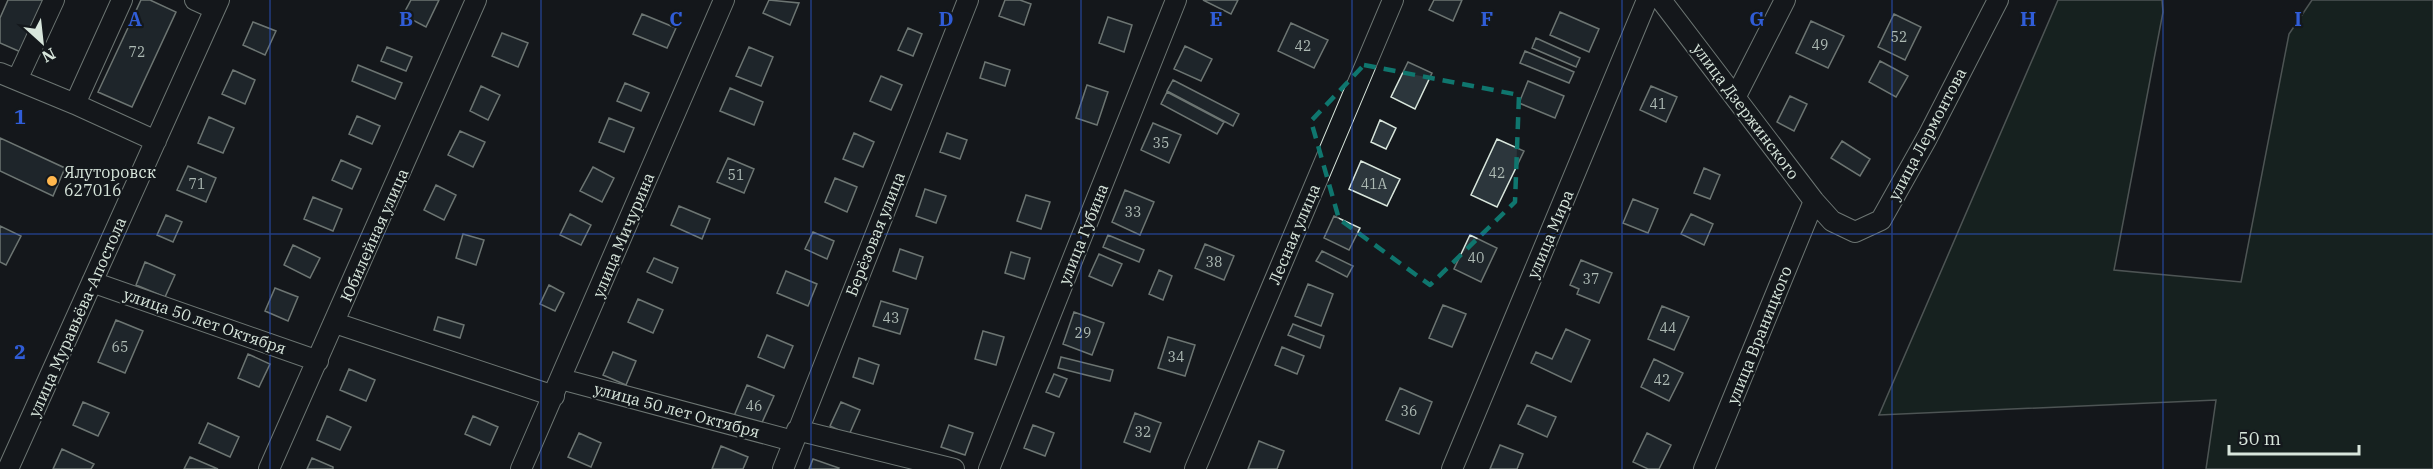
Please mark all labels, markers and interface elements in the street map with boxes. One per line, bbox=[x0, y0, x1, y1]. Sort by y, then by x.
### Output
text: A bbox=[128, 5, 142, 32]
text: B bbox=[399, 5, 413, 32]
text: C bbox=[669, 5, 683, 32]
text: D bbox=[938, 5, 954, 32]
text: E bbox=[1209, 5, 1223, 32]
text: F bbox=[1481, 5, 1493, 32]
text: G bbox=[1749, 5, 1765, 32]
text: H bbox=[2020, 5, 2036, 32]
text: I bbox=[2294, 5, 2302, 32]
north arrow bbox=[12, 12, 72, 72]
house number: 52 bbox=[1891, 28, 1907, 46]
house number: 49 bbox=[1812, 36, 1828, 54]
house number: 42 bbox=[1295, 37, 1311, 55]
street label: улица Дзержинского bbox=[1688, 39, 1804, 183]
house number: 72 bbox=[129, 43, 145, 61]
text: N bbox=[39, 44, 59, 67]
street label: улица Лермонтова bbox=[1884, 64, 1970, 204]
house number: 41 bbox=[1650, 95, 1666, 113]
text: 1 bbox=[14, 103, 26, 130]
house number: 35 bbox=[1153, 134, 1169, 152]
place label: Ялуторовск 627016 bbox=[64, 162, 157, 200]
house number: 42 bbox=[1489, 164, 1505, 182]
street label: Юбилейная улица bbox=[336, 165, 412, 305]
house number: 51 bbox=[728, 166, 744, 184]
street label: улица Мичурина bbox=[588, 169, 658, 301]
street label: Берёзовая улица bbox=[841, 169, 909, 299]
marker: Ялуторовск 627016 bbox=[45, 174, 59, 188]
house number: 71 bbox=[189, 175, 205, 193]
house number: 41А bbox=[1361, 175, 1388, 193]
street label: улица Губина bbox=[1054, 180, 1112, 287]
street label: Лесная улица bbox=[1264, 180, 1324, 287]
street label: улица Мира bbox=[1522, 186, 1578, 281]
house number: 33 bbox=[1125, 203, 1141, 221]
street label: улица Муравьёва-Апостола bbox=[24, 214, 130, 420]
house number: 40 bbox=[1468, 249, 1484, 267]
house number: 38 bbox=[1206, 253, 1222, 271]
street label: улица Враницкого bbox=[1722, 263, 1796, 407]
house number: 37 bbox=[1583, 270, 1599, 288]
street label: улица 50 лет Октября bbox=[121, 284, 289, 358]
house number: 43 bbox=[883, 309, 899, 327]
house number: 44 bbox=[1660, 319, 1676, 337]
house number: 29 bbox=[1075, 324, 1091, 342]
text: 2 bbox=[14, 338, 26, 365]
house number: 65 bbox=[112, 338, 128, 356]
house number: 34 bbox=[1168, 348, 1184, 366]
house number: 42 bbox=[1654, 371, 1670, 389]
street label: улица 50 лет Октября bbox=[592, 378, 762, 442]
house number: 46 bbox=[746, 397, 762, 415]
house number: 36 bbox=[1401, 402, 1417, 420]
scale bar bbox=[2229, 418, 2360, 456]
house number: 32 bbox=[1135, 423, 1151, 441]
text: 50 m bbox=[2238, 427, 2281, 450]

